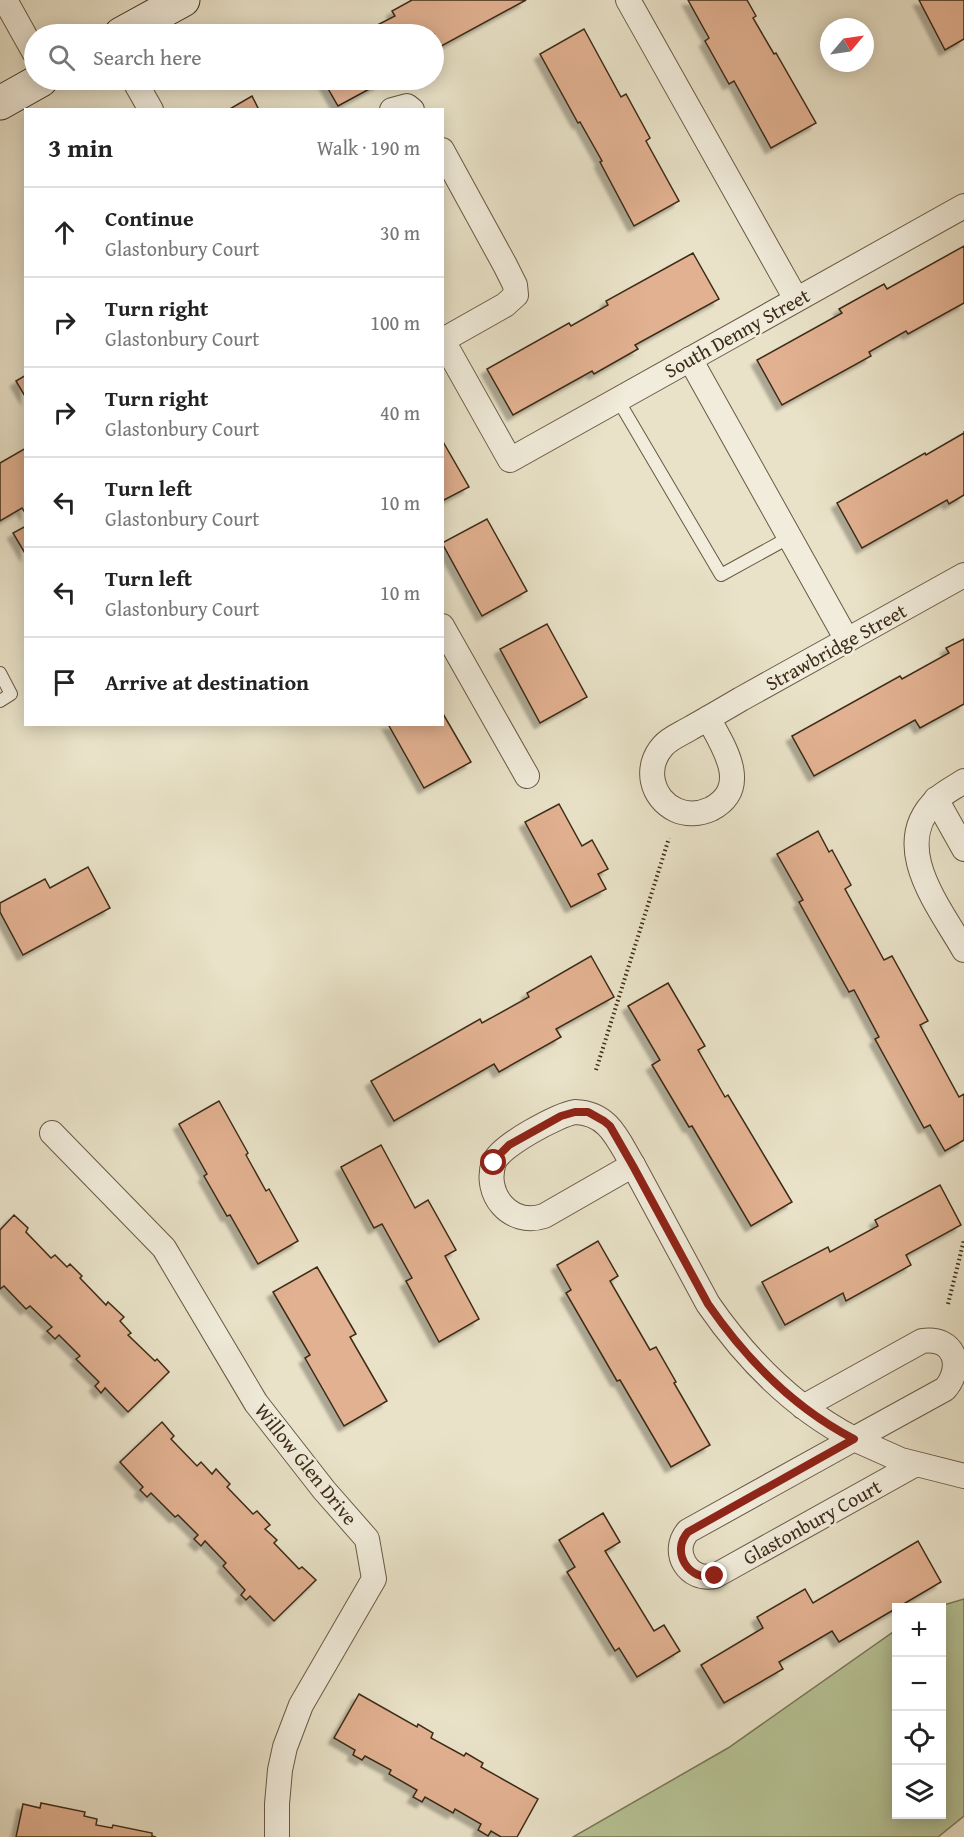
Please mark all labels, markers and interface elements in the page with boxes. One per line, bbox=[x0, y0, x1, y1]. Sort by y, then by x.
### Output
north arrow bbox=[820, 18, 874, 72]
search box bbox=[24, 24, 444, 90]
icon: search bbox=[45, 41, 78, 74]
text: Search here bbox=[93, 41, 202, 73]
text: 3 min bbox=[48, 128, 113, 167]
text: Walk · 190 m bbox=[317, 133, 420, 162]
text: Continue bbox=[105, 202, 194, 234]
icon: ahead bbox=[48, 216, 81, 249]
text: 30 m bbox=[380, 218, 420, 247]
text: Glastonbury Court bbox=[105, 234, 259, 263]
street label: South Denny Street bbox=[659, 281, 815, 385]
text: Turn right bbox=[105, 292, 208, 324]
icon: right bbox=[48, 306, 81, 339]
text: 100 m bbox=[370, 308, 420, 337]
text: Glastonbury Court bbox=[105, 324, 259, 353]
text: Turn right bbox=[105, 382, 208, 414]
icon: right bbox=[48, 396, 81, 429]
text: 40 m bbox=[380, 398, 420, 427]
text: Glastonbury Court bbox=[105, 414, 259, 443]
text: Turn left bbox=[105, 472, 192, 504]
icon: left bbox=[48, 486, 81, 519]
text: 10 m bbox=[380, 488, 420, 517]
text: Glastonbury Court bbox=[105, 504, 259, 533]
text: Turn left bbox=[105, 562, 192, 594]
icon: left bbox=[48, 576, 81, 609]
text: 10 m bbox=[380, 578, 420, 607]
text: Glastonbury Court bbox=[105, 594, 259, 623]
street label: Strawbridge Street bbox=[760, 596, 912, 697]
icon: arrive bbox=[48, 666, 81, 699]
text: Arrive at destination bbox=[105, 666, 309, 698]
route start bbox=[480, 1149, 506, 1175]
street label: Willow Glen Drive bbox=[248, 1396, 365, 1531]
street label: Glastonbury Court bbox=[737, 1471, 886, 1572]
route end bbox=[701, 1562, 727, 1588]
map controls bbox=[892, 1603, 946, 1819]
button: + bbox=[892, 1603, 946, 1657]
button: − bbox=[892, 1657, 946, 1711]
button: locate bbox=[892, 1711, 946, 1765]
button: layers bbox=[892, 1765, 946, 1819]

